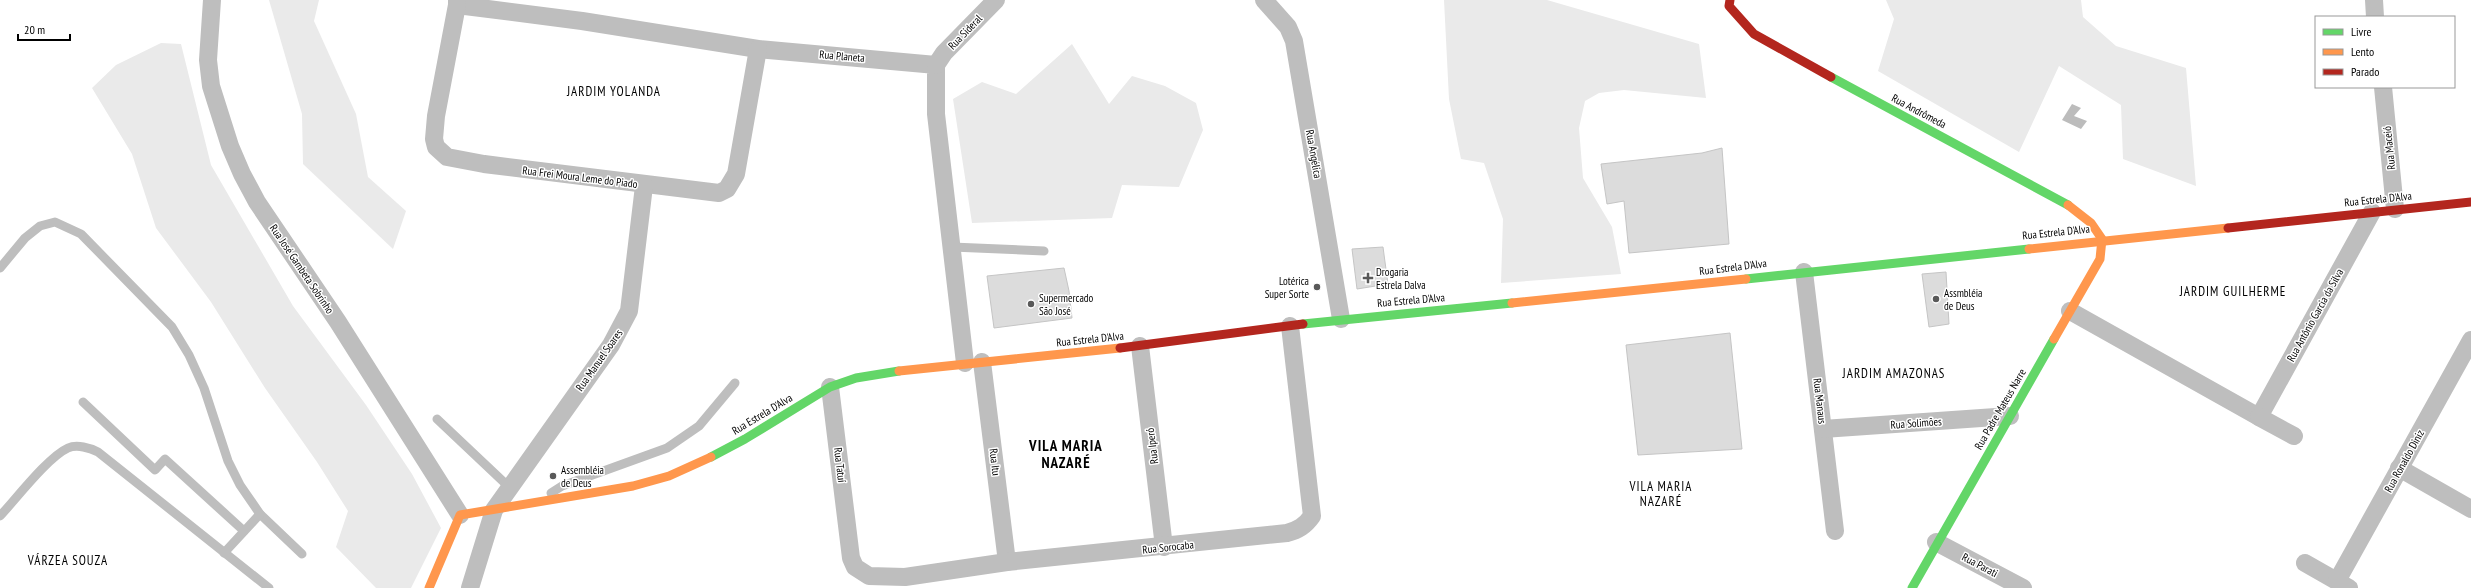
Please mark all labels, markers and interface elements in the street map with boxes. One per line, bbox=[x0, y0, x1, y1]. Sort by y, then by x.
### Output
street label: Rua Sideral bbox=[945, 11, 985, 52]
scale bar bbox=[18, 16, 70, 42]
legend bbox=[2315, 16, 2455, 88]
text: 20 m bbox=[24, 22, 45, 37]
text: Livre bbox=[2351, 24, 2372, 39]
text: Lento bbox=[2351, 44, 2374, 59]
street label: Rua Planeta bbox=[819, 47, 865, 65]
text: Parado bbox=[2351, 64, 2379, 79]
district label: JARDIM YOLANDA bbox=[566, 83, 661, 100]
street label: Rua Andrômeda bbox=[1889, 91, 1949, 131]
street label: Rua Maceió bbox=[2380, 125, 2398, 170]
street label: Rua Angélica bbox=[1303, 129, 1325, 179]
street label: Rua Frei Moura Leme do Piado bbox=[522, 163, 638, 191]
street label: Rua Estrela D'Alva bbox=[2344, 188, 2412, 210]
street label: Rua Estrela D'Alva bbox=[2022, 221, 2090, 243]
street label: Rua José Gambeta Sobrinho bbox=[267, 222, 337, 317]
street label: Rua Estrela D'Alva bbox=[1698, 256, 1768, 278]
place label: Drogaria Estrela Dalva bbox=[1376, 265, 1426, 292]
street label: Rua Antônio Garcia da Silva bbox=[2284, 266, 2346, 364]
marker: Drogaria Estrela Dalva bbox=[1363, 273, 1373, 283]
place label: Lotérica Super Sorte bbox=[1265, 274, 1309, 301]
marker: Lotérica Super Sorte bbox=[1312, 282, 1322, 292]
district label: JARDIM GUILHERME bbox=[2179, 283, 2286, 300]
place label: Assmbléia de Deus bbox=[1944, 286, 1982, 313]
street label: Rua Estrela D'Alva bbox=[1377, 290, 1445, 310]
place label: Supermercado São José bbox=[1039, 291, 1094, 318]
marker: Assmbléia de Deus bbox=[1931, 294, 1941, 304]
marker: Supermercado São José bbox=[1026, 299, 1036, 309]
street label: Rua Manuel Soares bbox=[573, 326, 626, 394]
street label: Rua Estrela D'Alva bbox=[1056, 328, 1124, 350]
district label: JARDIM AMAZONAS bbox=[1842, 365, 1945, 382]
street label: Rua Padre Mateus Narre bbox=[1971, 366, 2029, 452]
street label: Rua Manaus bbox=[1810, 377, 1830, 425]
street label: Rua Estrela D'Alva bbox=[729, 391, 795, 437]
street label: Rua Solimões bbox=[1890, 414, 1942, 432]
street label: Rua Iperó bbox=[1143, 427, 1161, 465]
street label: Rua Ronaldo Diniz bbox=[2381, 427, 2427, 495]
district label: VILA MARIA NAZARÉ bbox=[1028, 436, 1103, 472]
street label: Rua Tatuí bbox=[831, 447, 849, 484]
street label: Rua Itu bbox=[986, 448, 1004, 477]
place label: Assembléia de Deus bbox=[561, 463, 604, 490]
marker: Assembléia de Deus bbox=[548, 471, 558, 481]
district label: VILA MARIA NAZARÉ bbox=[1629, 478, 1692, 510]
street label: Rua Sorocaba bbox=[1142, 537, 1194, 557]
street label: Rua Parati bbox=[1960, 550, 2000, 580]
district label: VÁRZEA SOUZA bbox=[27, 552, 108, 569]

